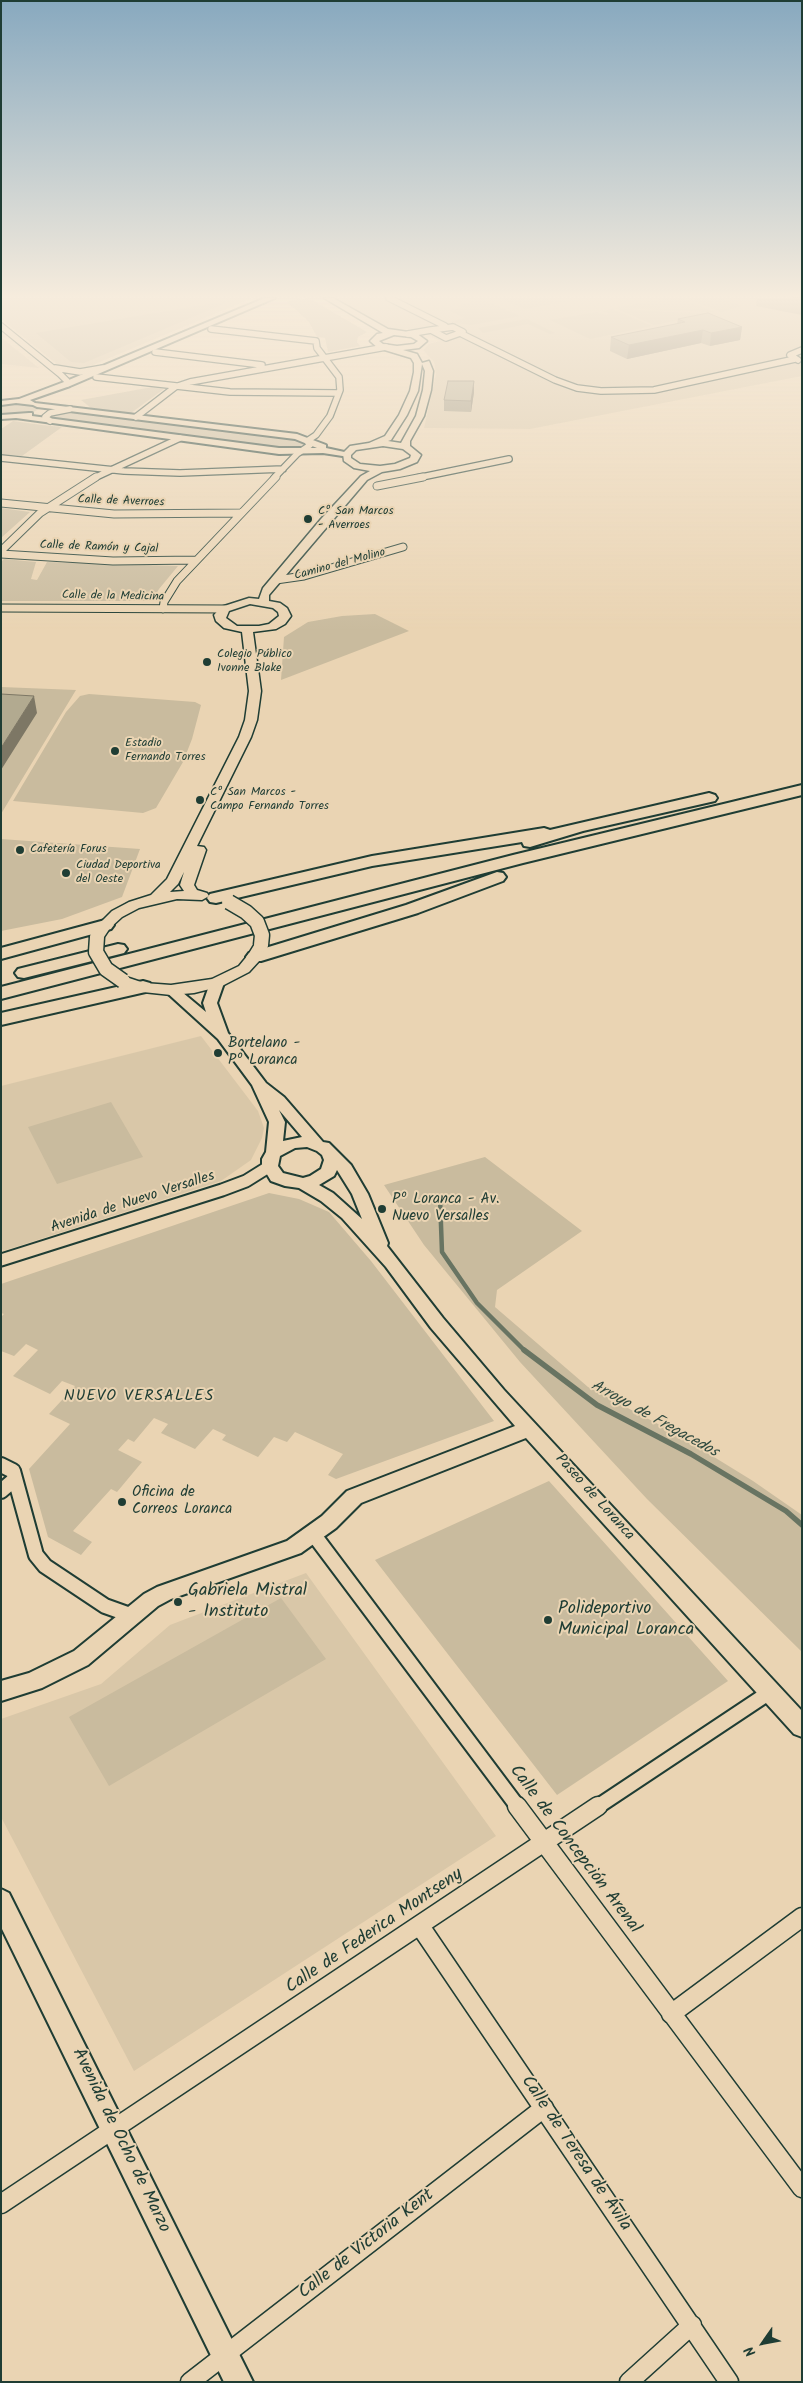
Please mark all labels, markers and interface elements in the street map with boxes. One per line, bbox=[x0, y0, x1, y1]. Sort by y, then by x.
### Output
street label: Calle de Averroes bbox=[77, 493, 165, 511]
place label: Cº San Marcos - Averroes bbox=[318, 505, 394, 533]
marker: Cº San Marcos - Averroes bbox=[302, 513, 314, 525]
street label: Calle de Ramón y Cajal bbox=[39, 539, 159, 557]
street label: Camino del Molino bbox=[293, 546, 387, 584]
street label: Calle de la Medicina bbox=[62, 589, 164, 605]
place label: Colegio Público Ivonne Blake bbox=[217, 648, 292, 676]
marker: Colegio Público Ivonne Blake bbox=[201, 656, 213, 668]
place label: Estadio Fernando Torres bbox=[125, 737, 206, 765]
marker: Estadio Fernando Torres bbox=[109, 745, 121, 757]
place label: Cº San Marcos - Campo Fernando Torres bbox=[210, 786, 329, 814]
marker: Cº San Marcos - Campo Fernando Torres bbox=[194, 794, 206, 806]
place label: Cafetería Forus bbox=[30, 843, 107, 857]
marker: Cafetería Forus bbox=[14, 844, 26, 856]
place label: Ciudad Deportiva del Oeste bbox=[76, 859, 161, 887]
marker: Ciudad Deportiva del Oeste bbox=[60, 867, 72, 879]
place label: Bortelano - Pº Loranca bbox=[228, 1035, 300, 1070]
marker: Bortelano - Pº Loranca bbox=[212, 1047, 224, 1059]
street label: Avenida de Nuevo Versalles bbox=[49, 1168, 217, 1238]
place label: Pº Loranca - Av. Nuevo Versalles bbox=[392, 1191, 500, 1226]
marker: Pº Loranca - Av. Nuevo Versalles bbox=[376, 1203, 388, 1215]
water label: Arroyo de Fregacedos bbox=[587, 1377, 721, 1463]
district label: NUEVO VERSALLES bbox=[62, 1387, 216, 1407]
street label: Paseo de Loranca bbox=[550, 1451, 638, 1545]
place label: Oficina de Correos Loranca bbox=[132, 1484, 232, 1519]
marker: Oficina de Correos Loranca bbox=[116, 1496, 128, 1508]
place label: Gabriela Mistral - Instituto bbox=[188, 1581, 307, 1624]
marker: Gabriela Mistral - Instituto bbox=[172, 1596, 184, 1608]
place label: Polideportivo Municipal Loranca bbox=[558, 1599, 694, 1642]
marker: Polideportivo Municipal Loranca bbox=[542, 1614, 554, 1626]
street label: Calle de Concepción Arenal bbox=[504, 1761, 644, 1939]
street label: Calle de Federica Montseny bbox=[282, 1865, 468, 1999]
street label: Avenida de Ocho de Marzo bbox=[66, 2045, 174, 2237]
street label: Calle de Teresa de Ávila bbox=[515, 2072, 635, 2236]
street label: Calle de Victoria Kent bbox=[295, 2185, 439, 2305]
north arrow bbox=[738, 2318, 788, 2368]
text: N bbox=[739, 2341, 762, 2361]

